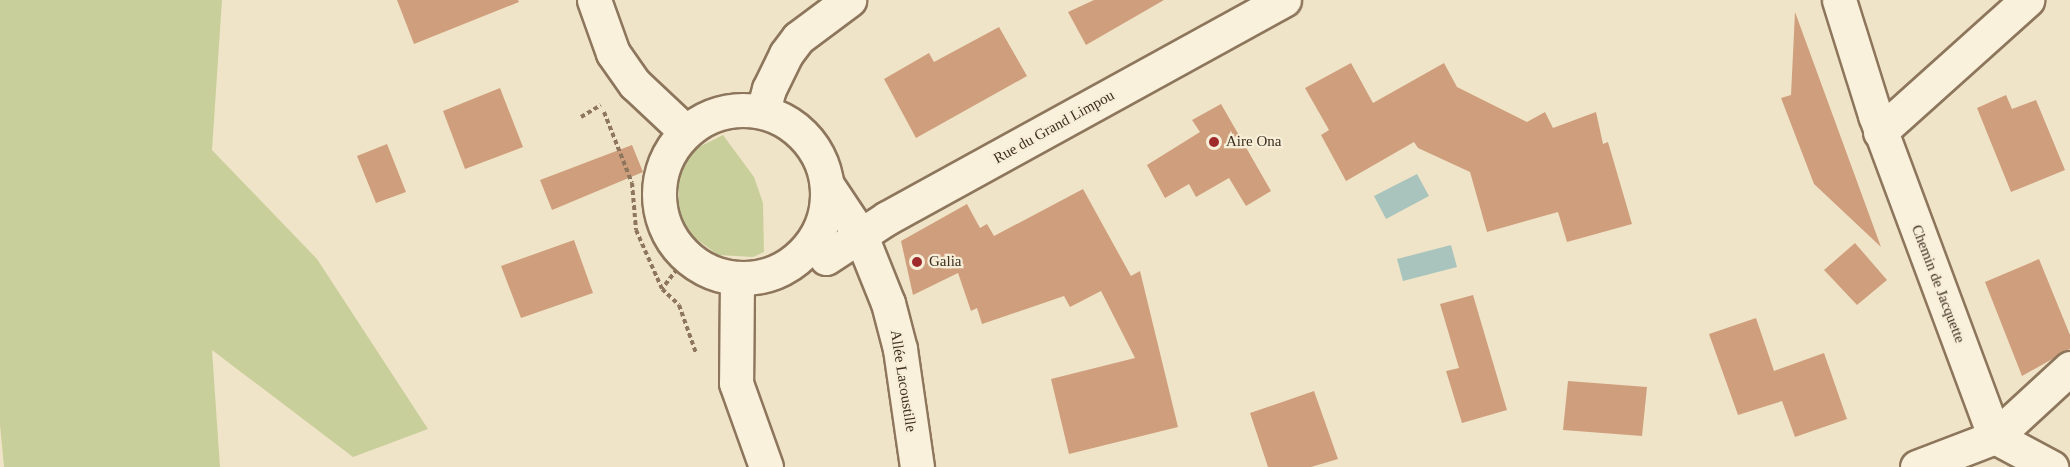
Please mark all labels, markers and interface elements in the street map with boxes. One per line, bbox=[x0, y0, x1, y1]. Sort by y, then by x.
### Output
street label: Rue du Grand Limpou bbox=[990, 86, 1118, 168]
place label: Aire Ona bbox=[1226, 133, 1281, 151]
marker: Aire Ona bbox=[1207, 135, 1221, 149]
street label: Chemin de Jacquette bbox=[1907, 222, 1969, 346]
place label: Galia bbox=[929, 253, 961, 271]
marker: Galia bbox=[910, 255, 924, 269]
street label: Allée Lacoustille bbox=[886, 329, 920, 433]

